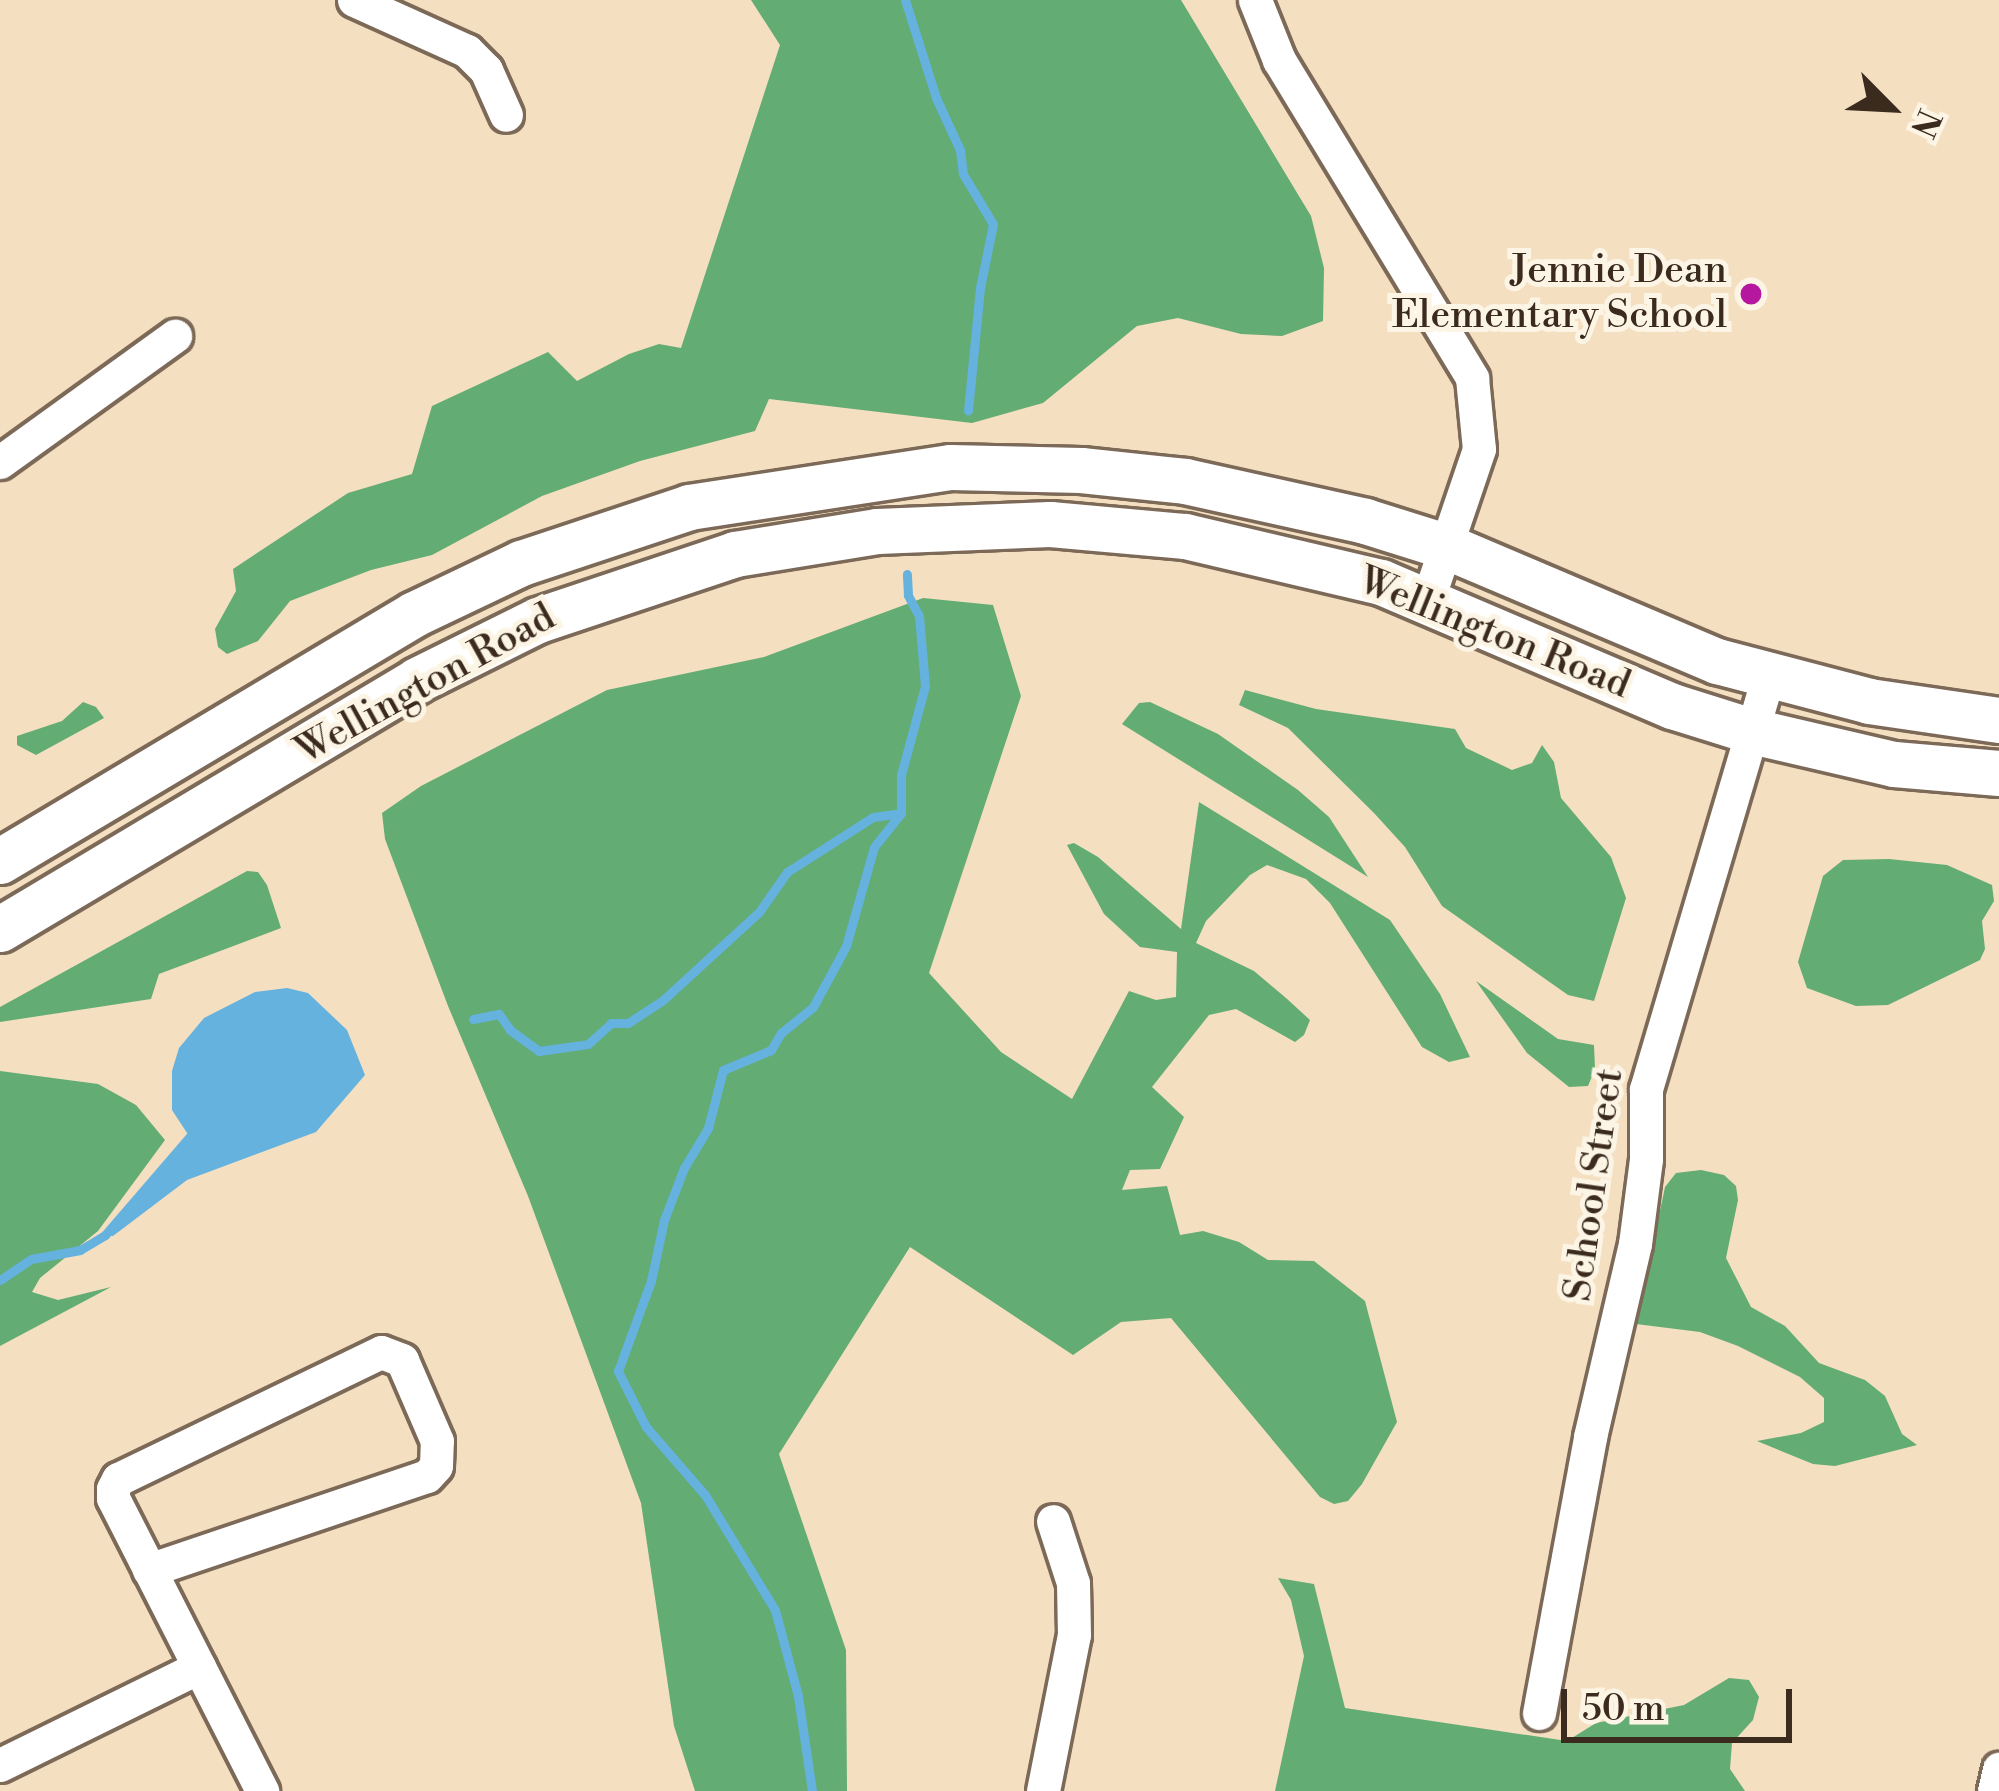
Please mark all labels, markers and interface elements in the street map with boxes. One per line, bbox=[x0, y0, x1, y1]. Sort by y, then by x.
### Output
north arrow bbox=[1831, 48, 1951, 168]
text: N bbox=[1900, 103, 1948, 143]
place label: Jennie Dean Elementary School bbox=[1392, 249, 1727, 340]
marker: Jennie Dean Elementary School bbox=[1738, 281, 1764, 307]
street label: Wellington Road bbox=[1351, 558, 1637, 710]
street label: Wellington Road bbox=[288, 594, 564, 776]
street label: School Street bbox=[1556, 1066, 1634, 1304]
scale bar bbox=[1567, 1665, 1798, 1739]
text: 50 m bbox=[1582, 1687, 1665, 1732]

